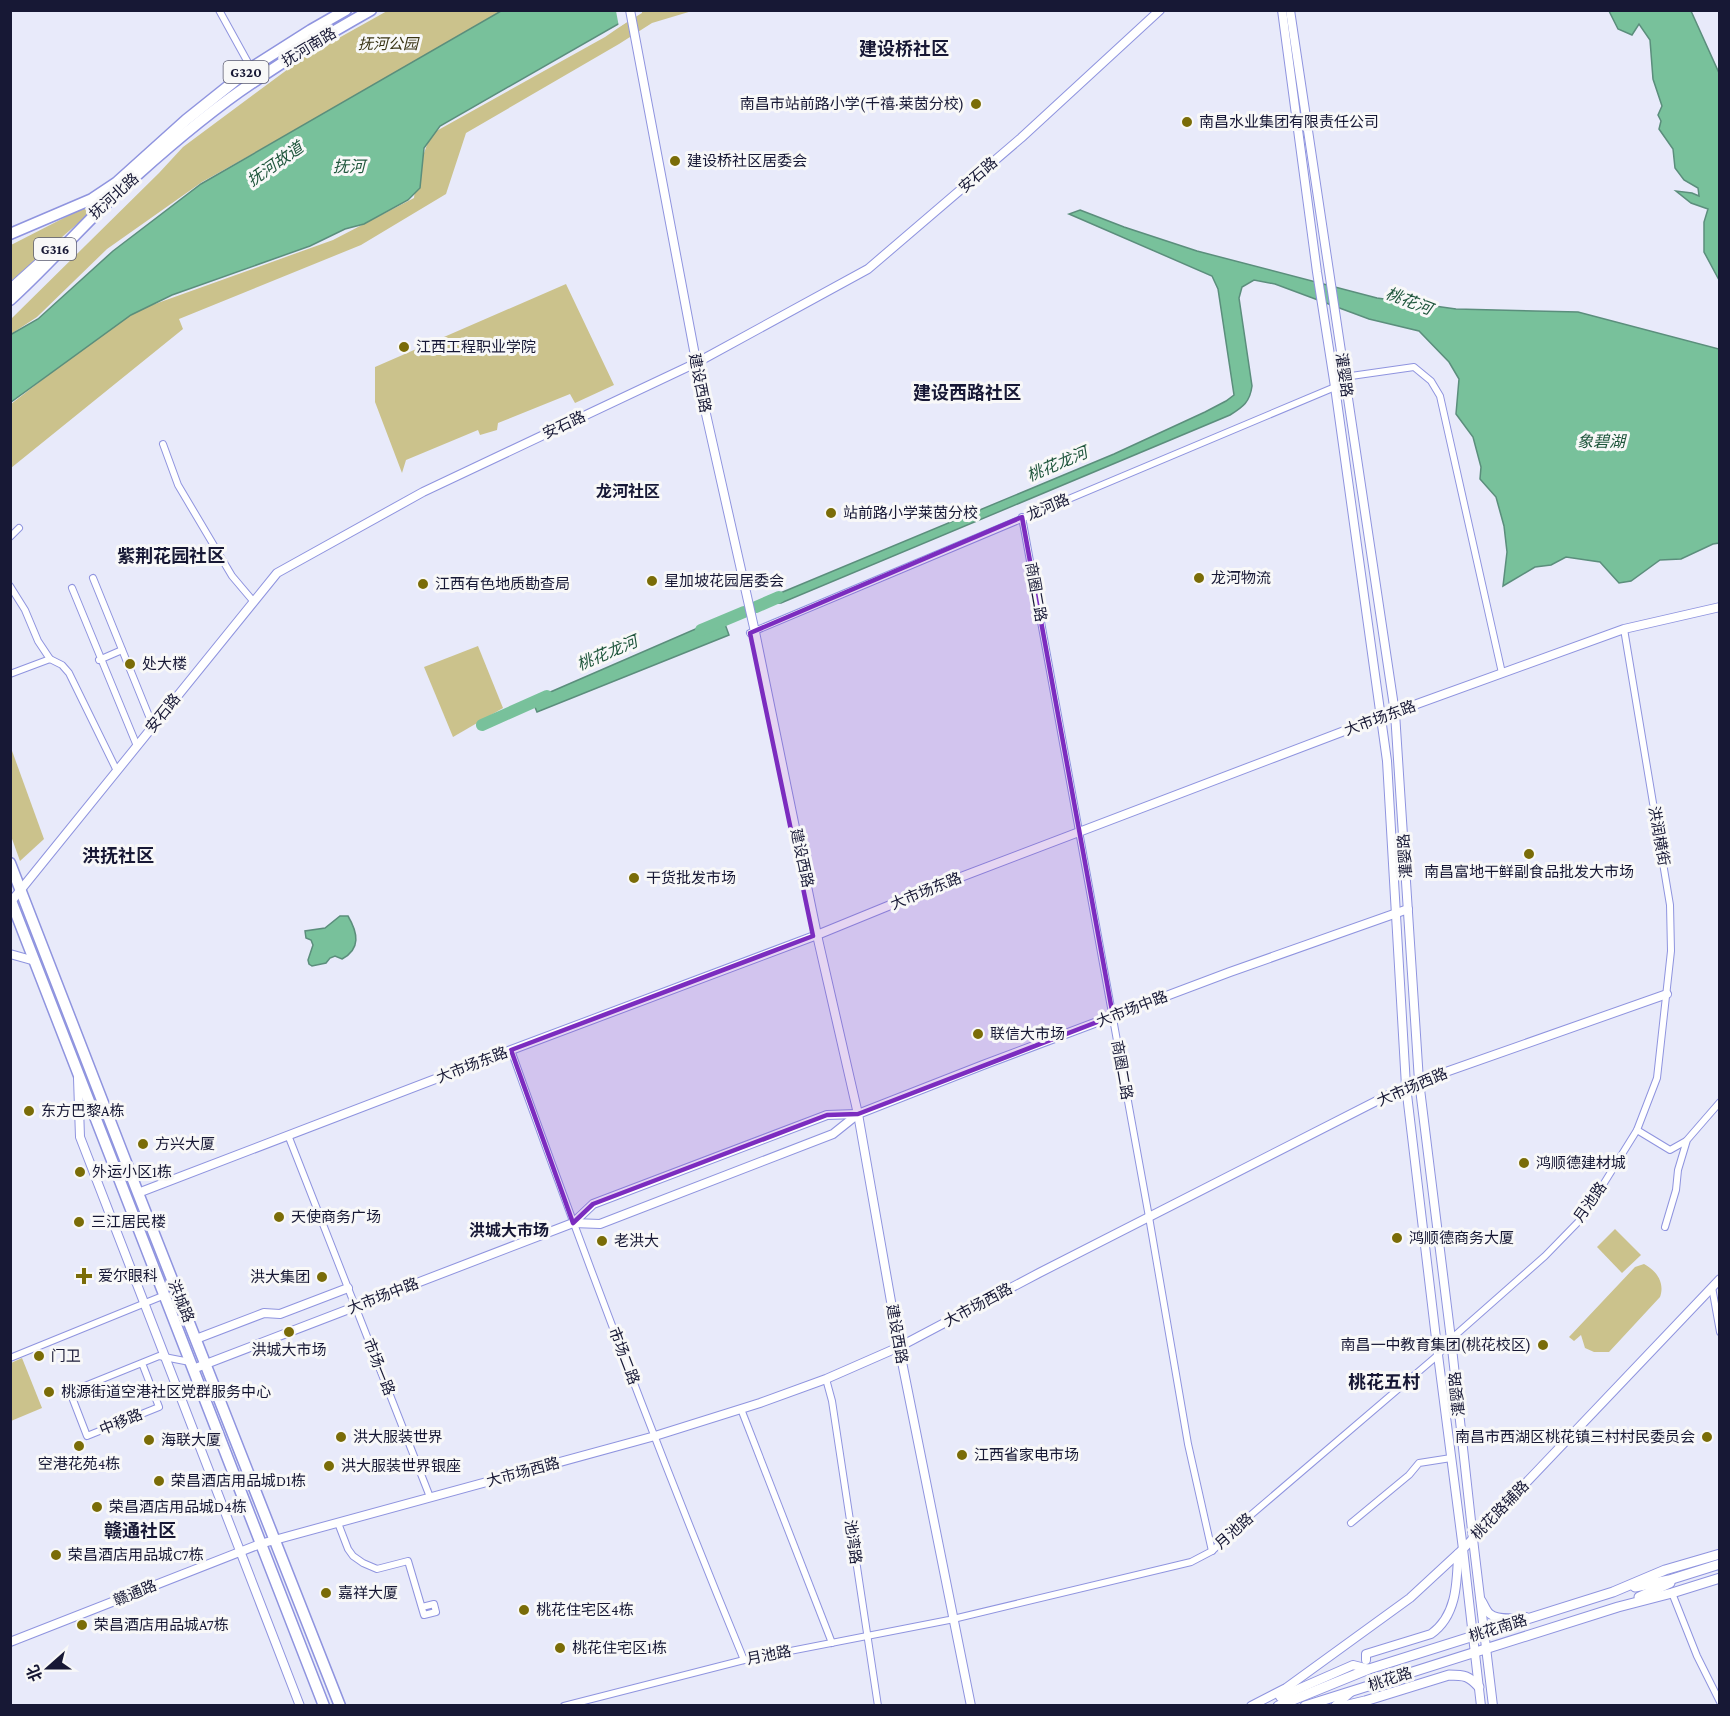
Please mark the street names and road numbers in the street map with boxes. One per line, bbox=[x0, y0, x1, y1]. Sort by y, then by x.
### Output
street label: 抚河南路 bbox=[279, 25, 339, 69]
road number: G320 bbox=[224, 61, 268, 83]
street label: 安石路 bbox=[956, 154, 1000, 196]
street label: 抚河北路 bbox=[86, 169, 142, 222]
road number: G316 bbox=[34, 238, 76, 260]
street label: 建设西路 bbox=[686, 352, 714, 414]
street label: 灌婴路 bbox=[1333, 352, 1355, 398]
street label: 安石路 bbox=[540, 408, 588, 442]
street label: 龙河路 bbox=[1024, 490, 1072, 523]
street label: 商圈二路 bbox=[1023, 561, 1049, 623]
street label: 安石路 bbox=[143, 690, 183, 736]
street label: 大市场东路 bbox=[1342, 698, 1418, 738]
street label: 洪润横街 bbox=[1646, 805, 1673, 867]
street label: 建设西路 bbox=[788, 827, 816, 889]
street label: 灌婴路 bbox=[1395, 833, 1415, 879]
street label: 大市场东路 bbox=[888, 870, 964, 912]
street label: 大市场中路 bbox=[1094, 988, 1170, 1030]
street label: 商圈二路 bbox=[1109, 1039, 1135, 1101]
street label: 大市场东路 bbox=[434, 1044, 510, 1086]
street label: 大市场西路 bbox=[1374, 1065, 1450, 1109]
street label: 月池路 bbox=[1571, 1179, 1609, 1225]
street label: 大市场中路 bbox=[345, 1275, 421, 1317]
street label: 洪城路 bbox=[165, 1277, 198, 1325]
street label: 大市场西路 bbox=[941, 1280, 1015, 1330]
street label: 建设西路 bbox=[884, 1303, 910, 1365]
street label: 市场二路 bbox=[606, 1325, 642, 1387]
street label: 市场一路 bbox=[360, 1336, 398, 1398]
street label: 灌婴路 bbox=[1447, 1371, 1467, 1417]
street label: 中移路 bbox=[97, 1406, 145, 1438]
street label: 大市场西路 bbox=[485, 1455, 561, 1489]
street label: 桃花路辅路 bbox=[1468, 1477, 1532, 1543]
street label: 月池路 bbox=[1212, 1510, 1256, 1552]
street label: 池湾路 bbox=[842, 1519, 864, 1565]
street label: 赣通路 bbox=[111, 1577, 159, 1609]
street label: 桃花南路 bbox=[1467, 1612, 1529, 1644]
street label: 月池路 bbox=[745, 1643, 793, 1667]
street label: 桃花路 bbox=[1366, 1664, 1414, 1694]

